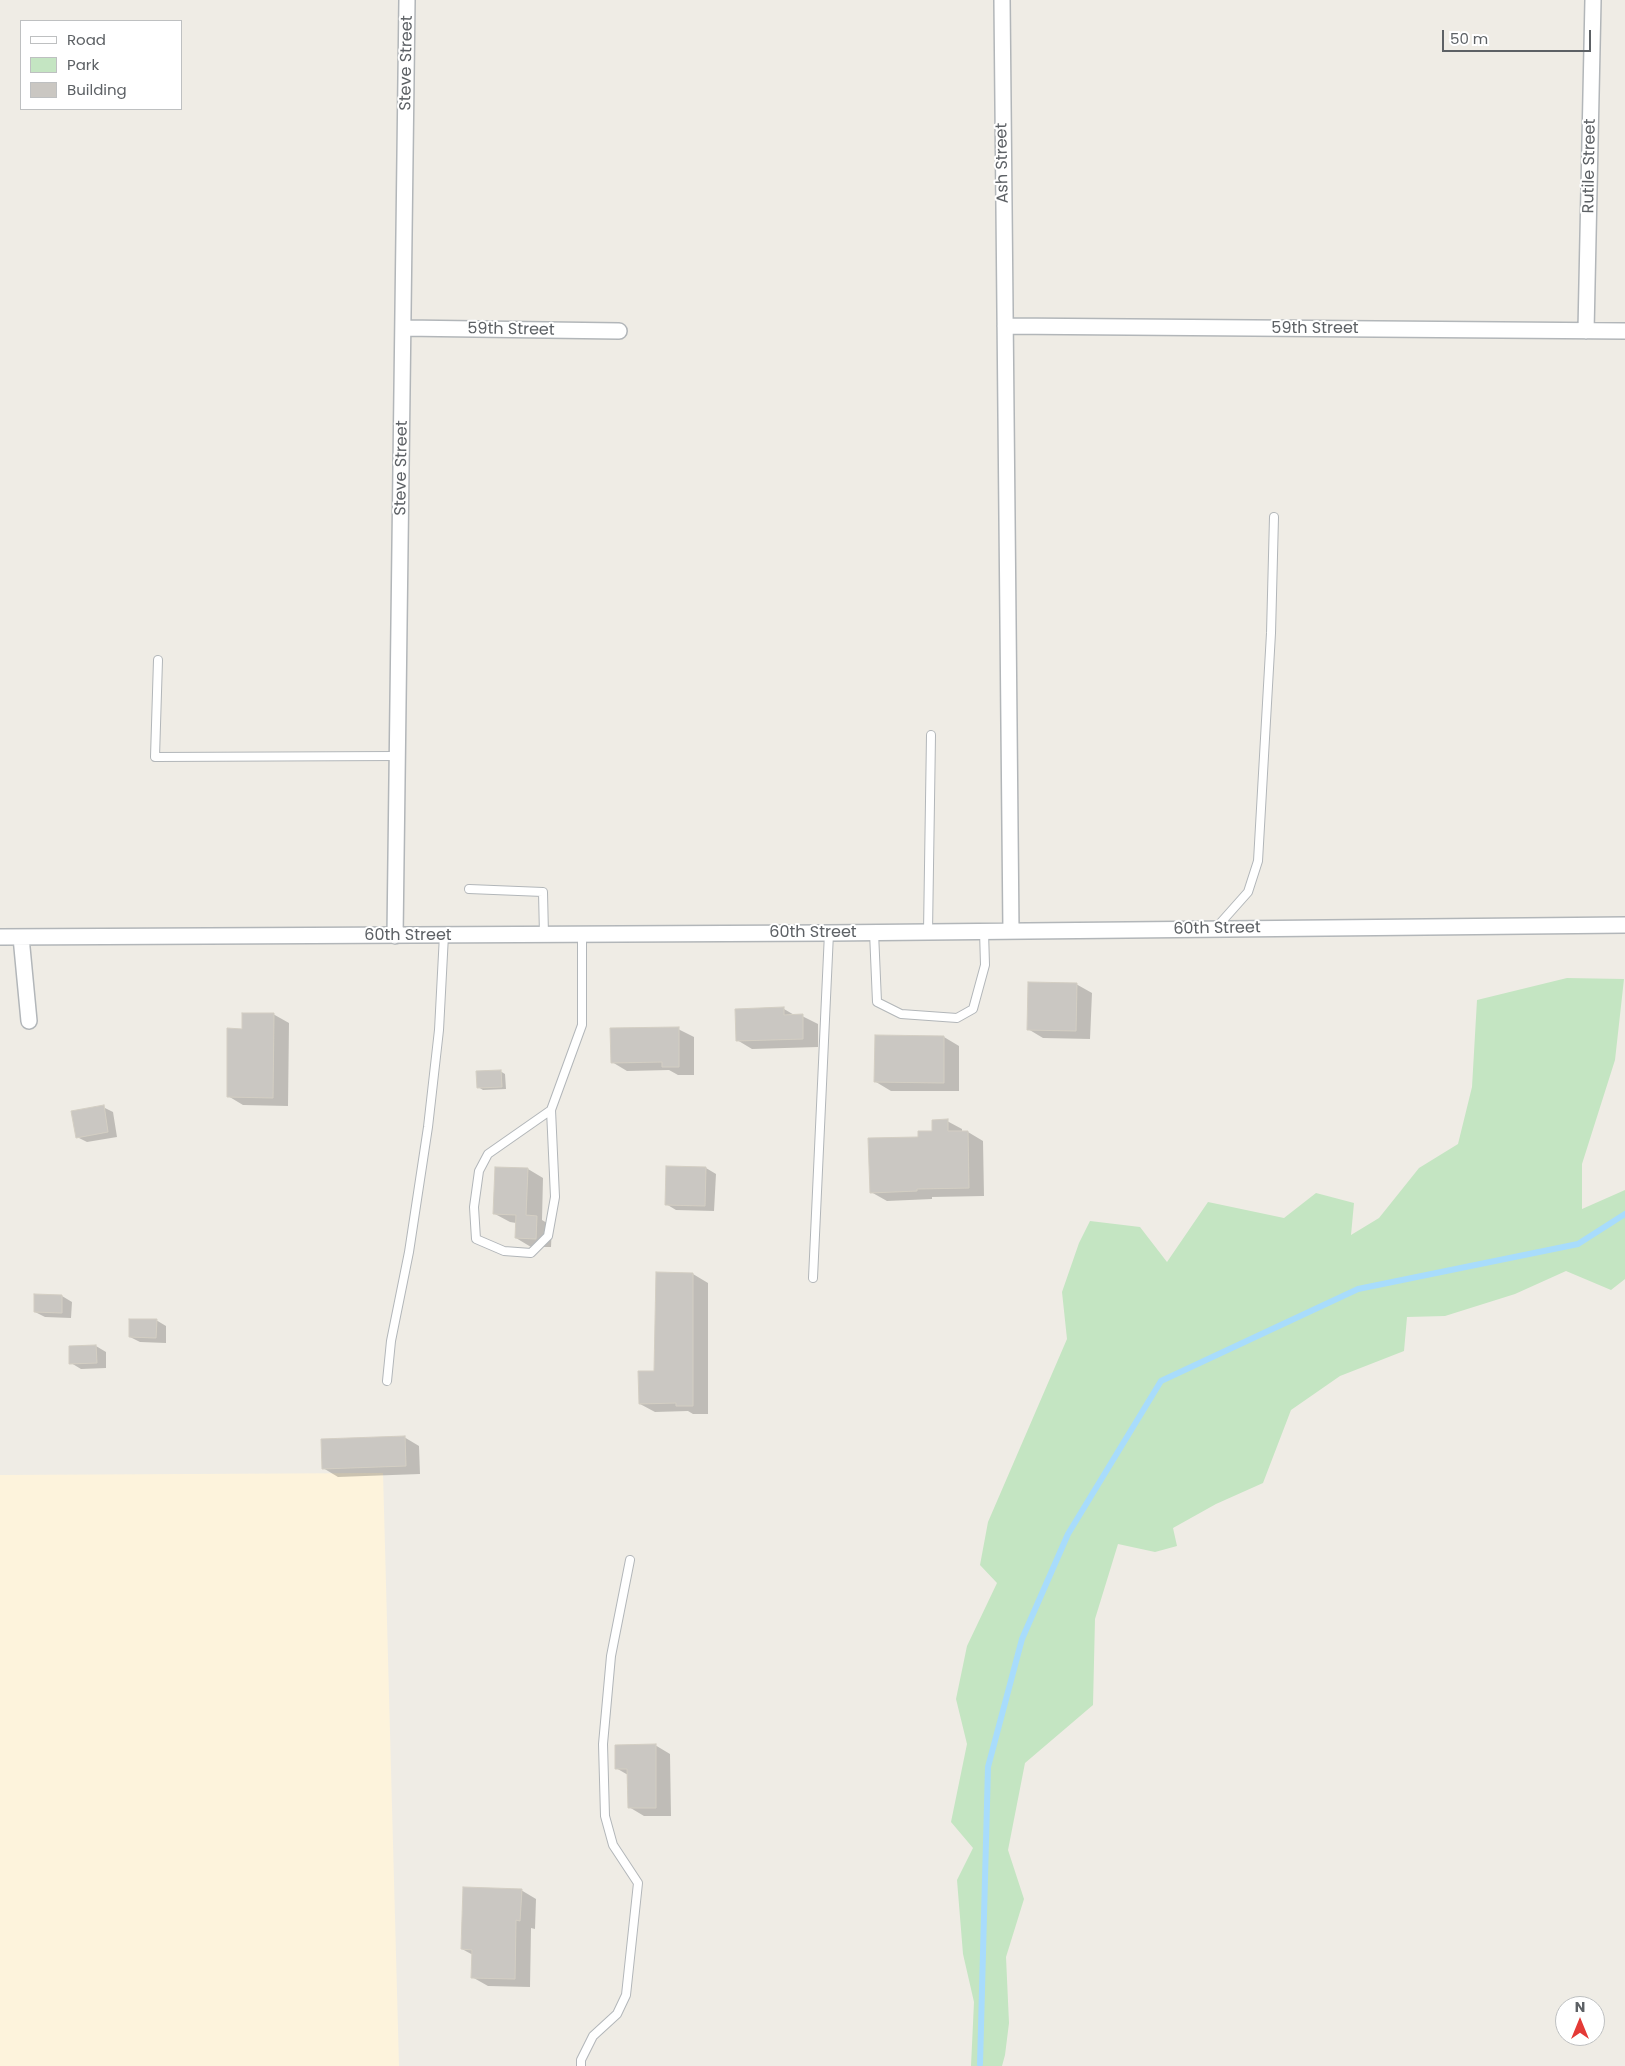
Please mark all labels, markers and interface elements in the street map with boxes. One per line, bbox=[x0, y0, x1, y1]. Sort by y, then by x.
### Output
street label: Steve Street bbox=[397, 15, 417, 111]
legend bbox=[20, 20, 182, 110]
scale bar bbox=[1445, 20, 1594, 52]
text: 50 m bbox=[1450, 28, 1488, 49]
text: Road bbox=[67, 29, 106, 50]
text: Park bbox=[67, 54, 99, 75]
text: Building bbox=[67, 79, 127, 100]
street label: Rutile Street bbox=[1580, 118, 1600, 214]
street label: Ash Street bbox=[993, 123, 1013, 203]
street label: 59th Street bbox=[1271, 319, 1359, 339]
street label: 59th Street bbox=[467, 320, 555, 340]
street label: Steve Street bbox=[392, 420, 412, 516]
street label: 60th Street bbox=[1173, 919, 1261, 939]
street label: 60th Street bbox=[769, 923, 857, 943]
street label: 60th Street bbox=[364, 926, 452, 946]
north arrow bbox=[1555, 1996, 1605, 2046]
text: N bbox=[1575, 1997, 1585, 2017]

